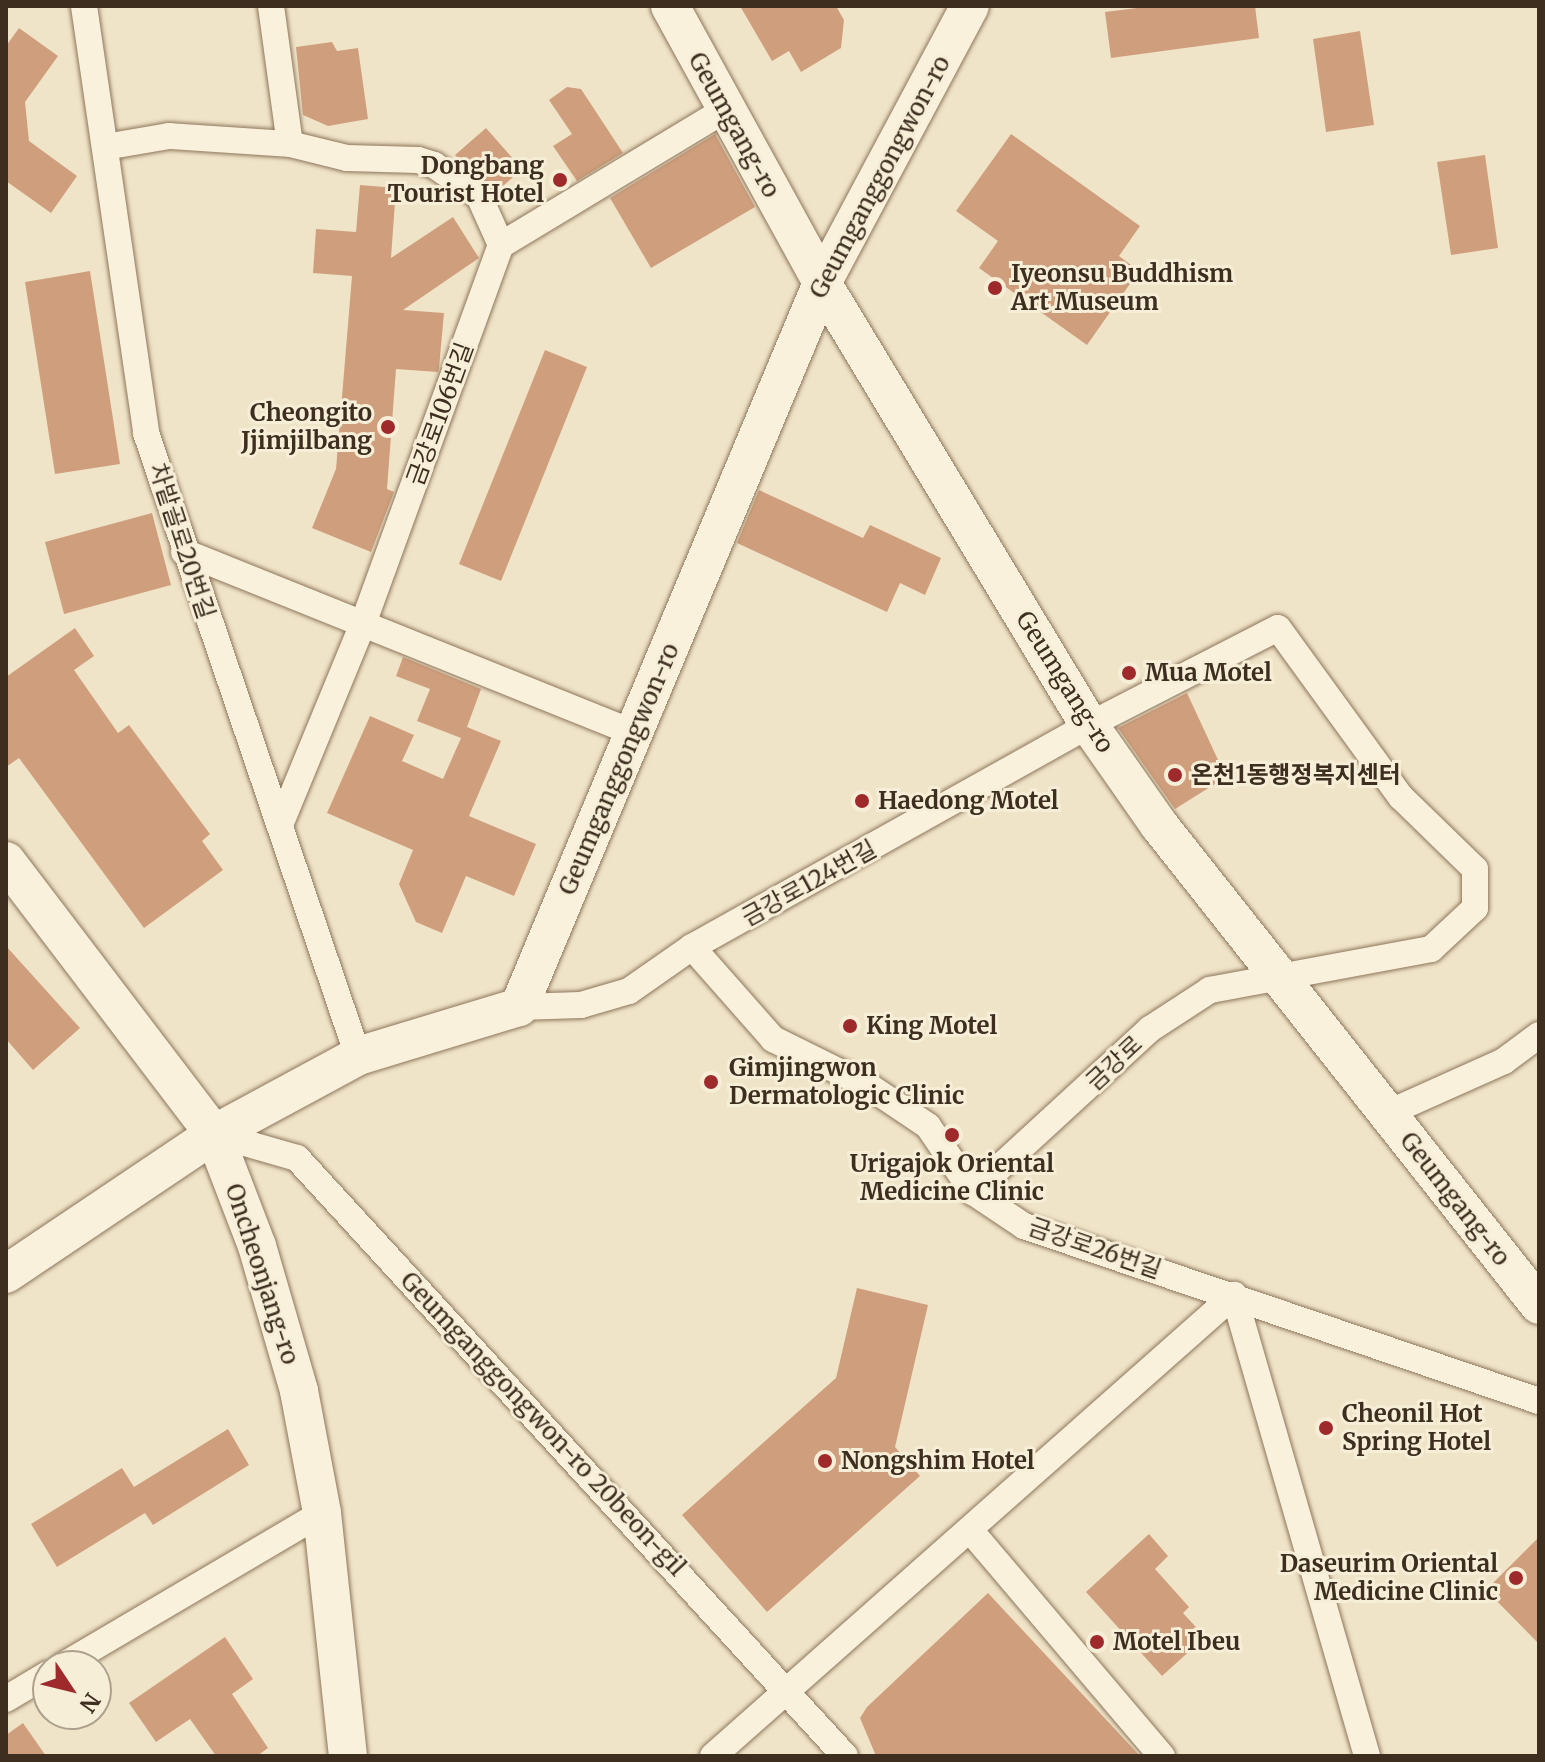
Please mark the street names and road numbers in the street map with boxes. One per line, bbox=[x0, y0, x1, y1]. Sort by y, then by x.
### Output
street label: Geumgang-ro bbox=[682, 48, 786, 202]
street label: Geumganggongwon-ro bbox=[804, 51, 956, 303]
street label: 금강로106번길 bbox=[401, 339, 479, 489]
street label: 차밭골로20번길 bbox=[143, 460, 221, 622]
street label: Geumgang-ro bbox=[1010, 606, 1120, 758]
street label: Geumganggongwon-ro bbox=[553, 639, 685, 899]
street label: 금강로124번길 bbox=[737, 834, 881, 932]
street label: 금강로 bbox=[1080, 1030, 1148, 1096]
street label: Geumgang-ro bbox=[1394, 1127, 1516, 1271]
street label: Oncheonjang-ro bbox=[219, 1180, 305, 1368]
street label: 금강로26번길 bbox=[1025, 1212, 1165, 1284]
street label: Geumganggongwon-ro 20beon-gil bbox=[395, 1266, 691, 1582]

